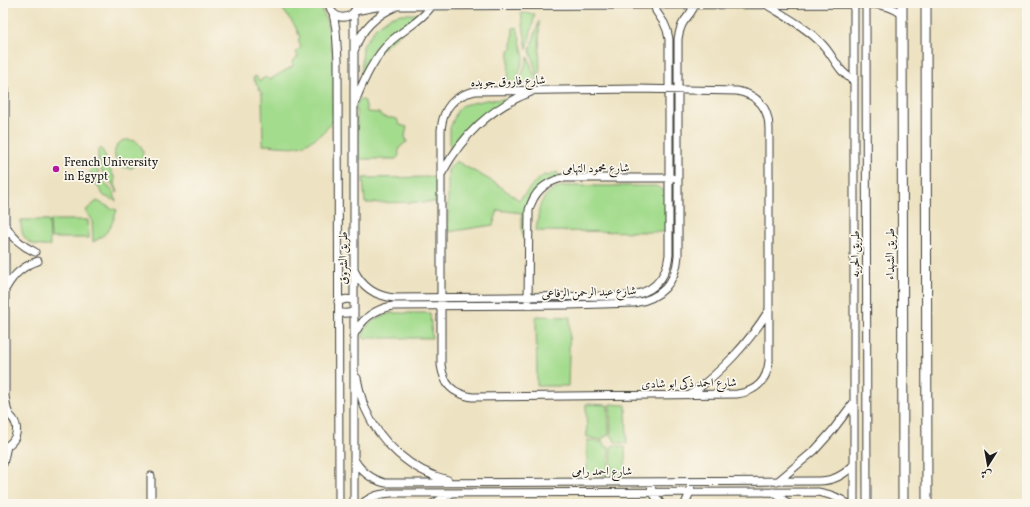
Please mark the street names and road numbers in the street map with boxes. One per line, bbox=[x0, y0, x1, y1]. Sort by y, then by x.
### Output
street label: شارع فاروق جويده bbox=[470, 73, 546, 93]
street label: شارع محمود التهامى bbox=[562, 160, 630, 180]
street label: طريق الشهداء bbox=[883, 228, 899, 280]
street label: طريق الحريه bbox=[848, 230, 864, 277]
street label: طريق الشروق bbox=[336, 231, 352, 285]
street label: شارع عبد الرحمن الرفاعى bbox=[541, 283, 637, 305]
street label: شارع احمد ذكى ابو شادى bbox=[641, 374, 737, 395]
street label: شارع احمد رامى bbox=[572, 464, 632, 482]

